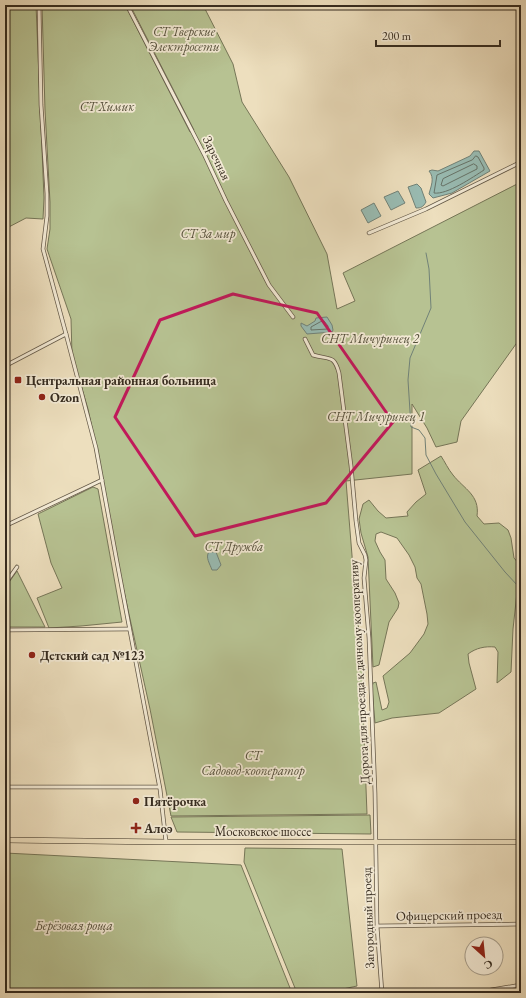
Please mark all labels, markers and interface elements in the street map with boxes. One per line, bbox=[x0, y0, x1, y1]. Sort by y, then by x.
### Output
scale bar bbox=[376, 22, 500, 48]
park label: СТ Тверские Электросети bbox=[148, 23, 220, 55]
text: 200 m bbox=[382, 28, 412, 44]
park label: СТ Химик bbox=[80, 98, 135, 115]
street label: Заречная bbox=[199, 133, 235, 183]
park label: СТ За мир bbox=[181, 225, 236, 242]
park label: СНТ Мичуринец 2 bbox=[321, 330, 420, 347]
place label: Центральная районная больница bbox=[26, 372, 216, 389]
marker: Центральная районная больница bbox=[13, 375, 23, 385]
place label: Ozon bbox=[50, 389, 80, 406]
marker: Ozon bbox=[37, 392, 47, 402]
park label: СНТ Мичуринец 1 bbox=[327, 408, 425, 425]
park label: СТ Дружба bbox=[205, 538, 263, 555]
street label: Дорога для проезда к дачному кооперативу bbox=[345, 559, 373, 785]
place label: Детский сад №123 bbox=[40, 647, 145, 664]
marker: Детский сад №123 bbox=[27, 650, 37, 660]
park label: СТ Садовод-кооператор bbox=[201, 747, 305, 779]
place label: Пятёрочка bbox=[144, 793, 207, 810]
marker: Пятёрочка bbox=[131, 796, 141, 806]
place label: Алоэ bbox=[143, 820, 173, 837]
marker: Алоэ bbox=[131, 823, 141, 833]
street label: Московское шоссе bbox=[215, 823, 311, 840]
street label: Загородный проезд bbox=[358, 867, 378, 969]
street label: Офицерский проезд bbox=[396, 906, 502, 924]
park label: Берёзовая роща bbox=[34, 917, 113, 934]
north arrow bbox=[464, 936, 504, 976]
text: С bbox=[482, 957, 495, 973]

